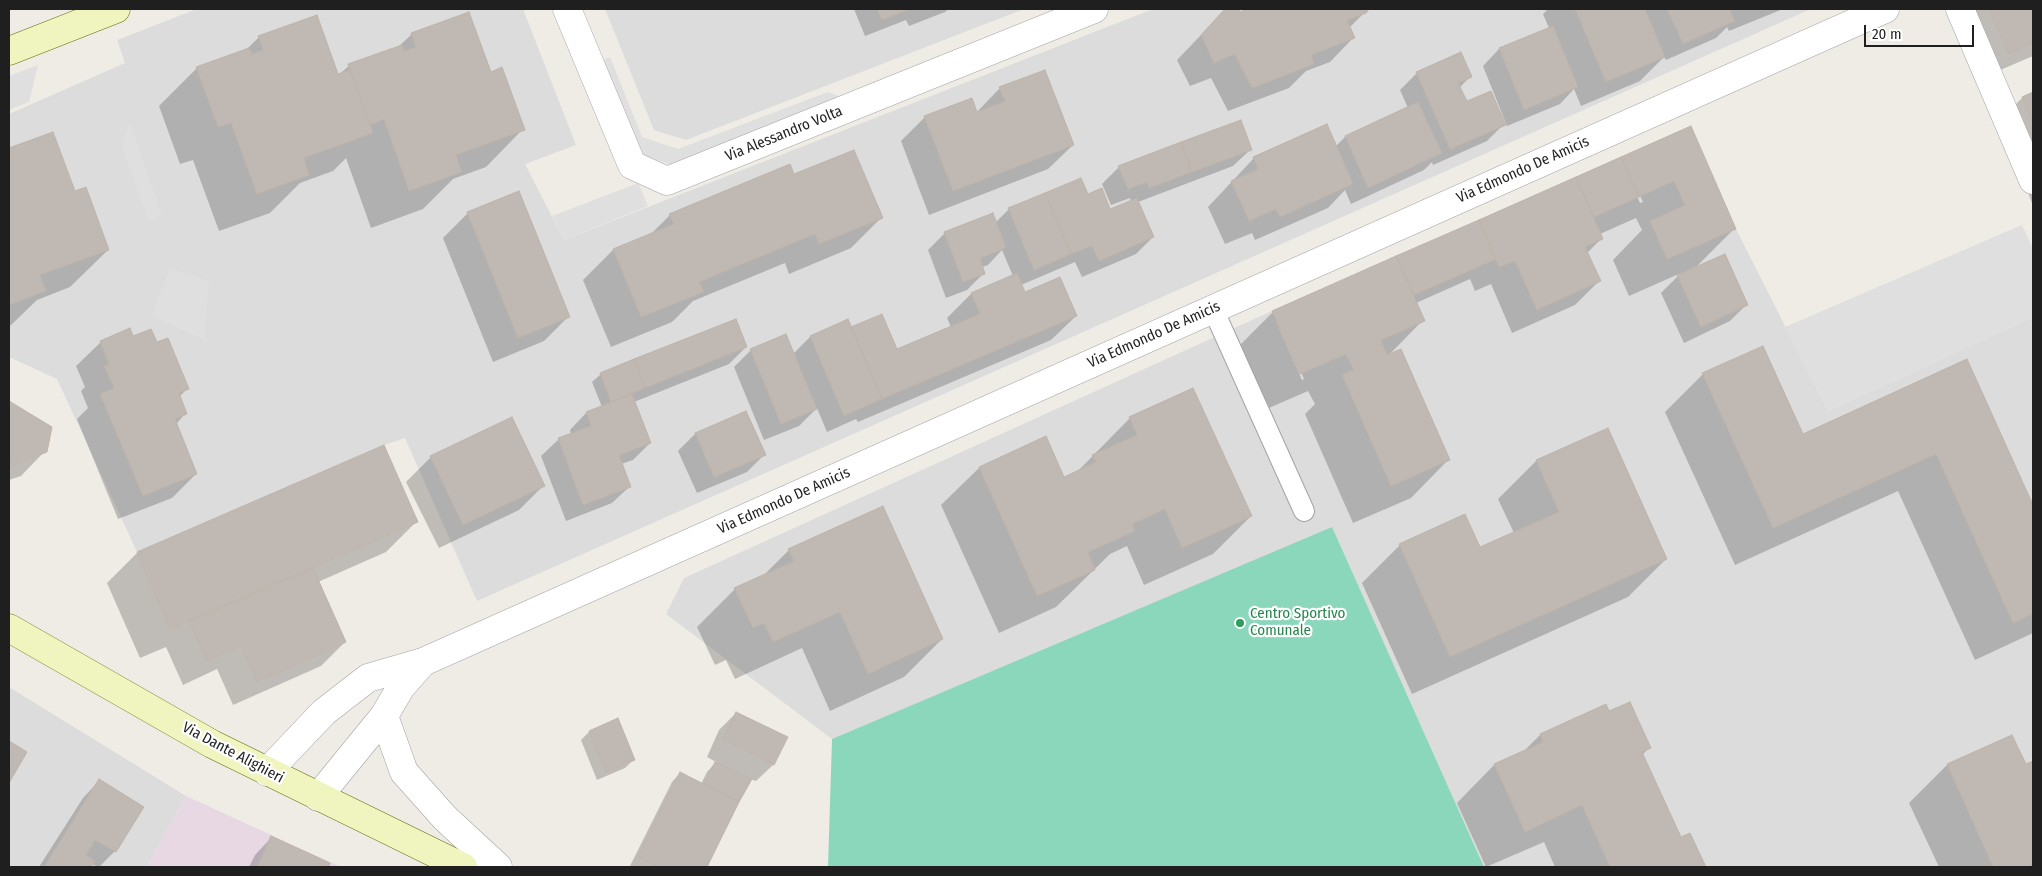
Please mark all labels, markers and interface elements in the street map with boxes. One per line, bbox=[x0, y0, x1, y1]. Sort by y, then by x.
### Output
scale bar bbox=[1867, 15, 1977, 47]
text: 20 m bbox=[1872, 25, 1902, 43]
street label: Via Alessandro Volta bbox=[723, 102, 845, 166]
street label: Via Edmondo De Amicis bbox=[1454, 133, 1592, 207]
street label: Via Edmondo De Amicis bbox=[1085, 298, 1223, 372]
street label: Via Edmondo De Amicis bbox=[715, 464, 853, 538]
place label: Centro Sportivo Comunale bbox=[1250, 605, 1346, 640]
marker: Centro Sportivo Comunale bbox=[1234, 617, 1246, 629]
street label: Via Dante Alighieri bbox=[179, 719, 287, 787]

